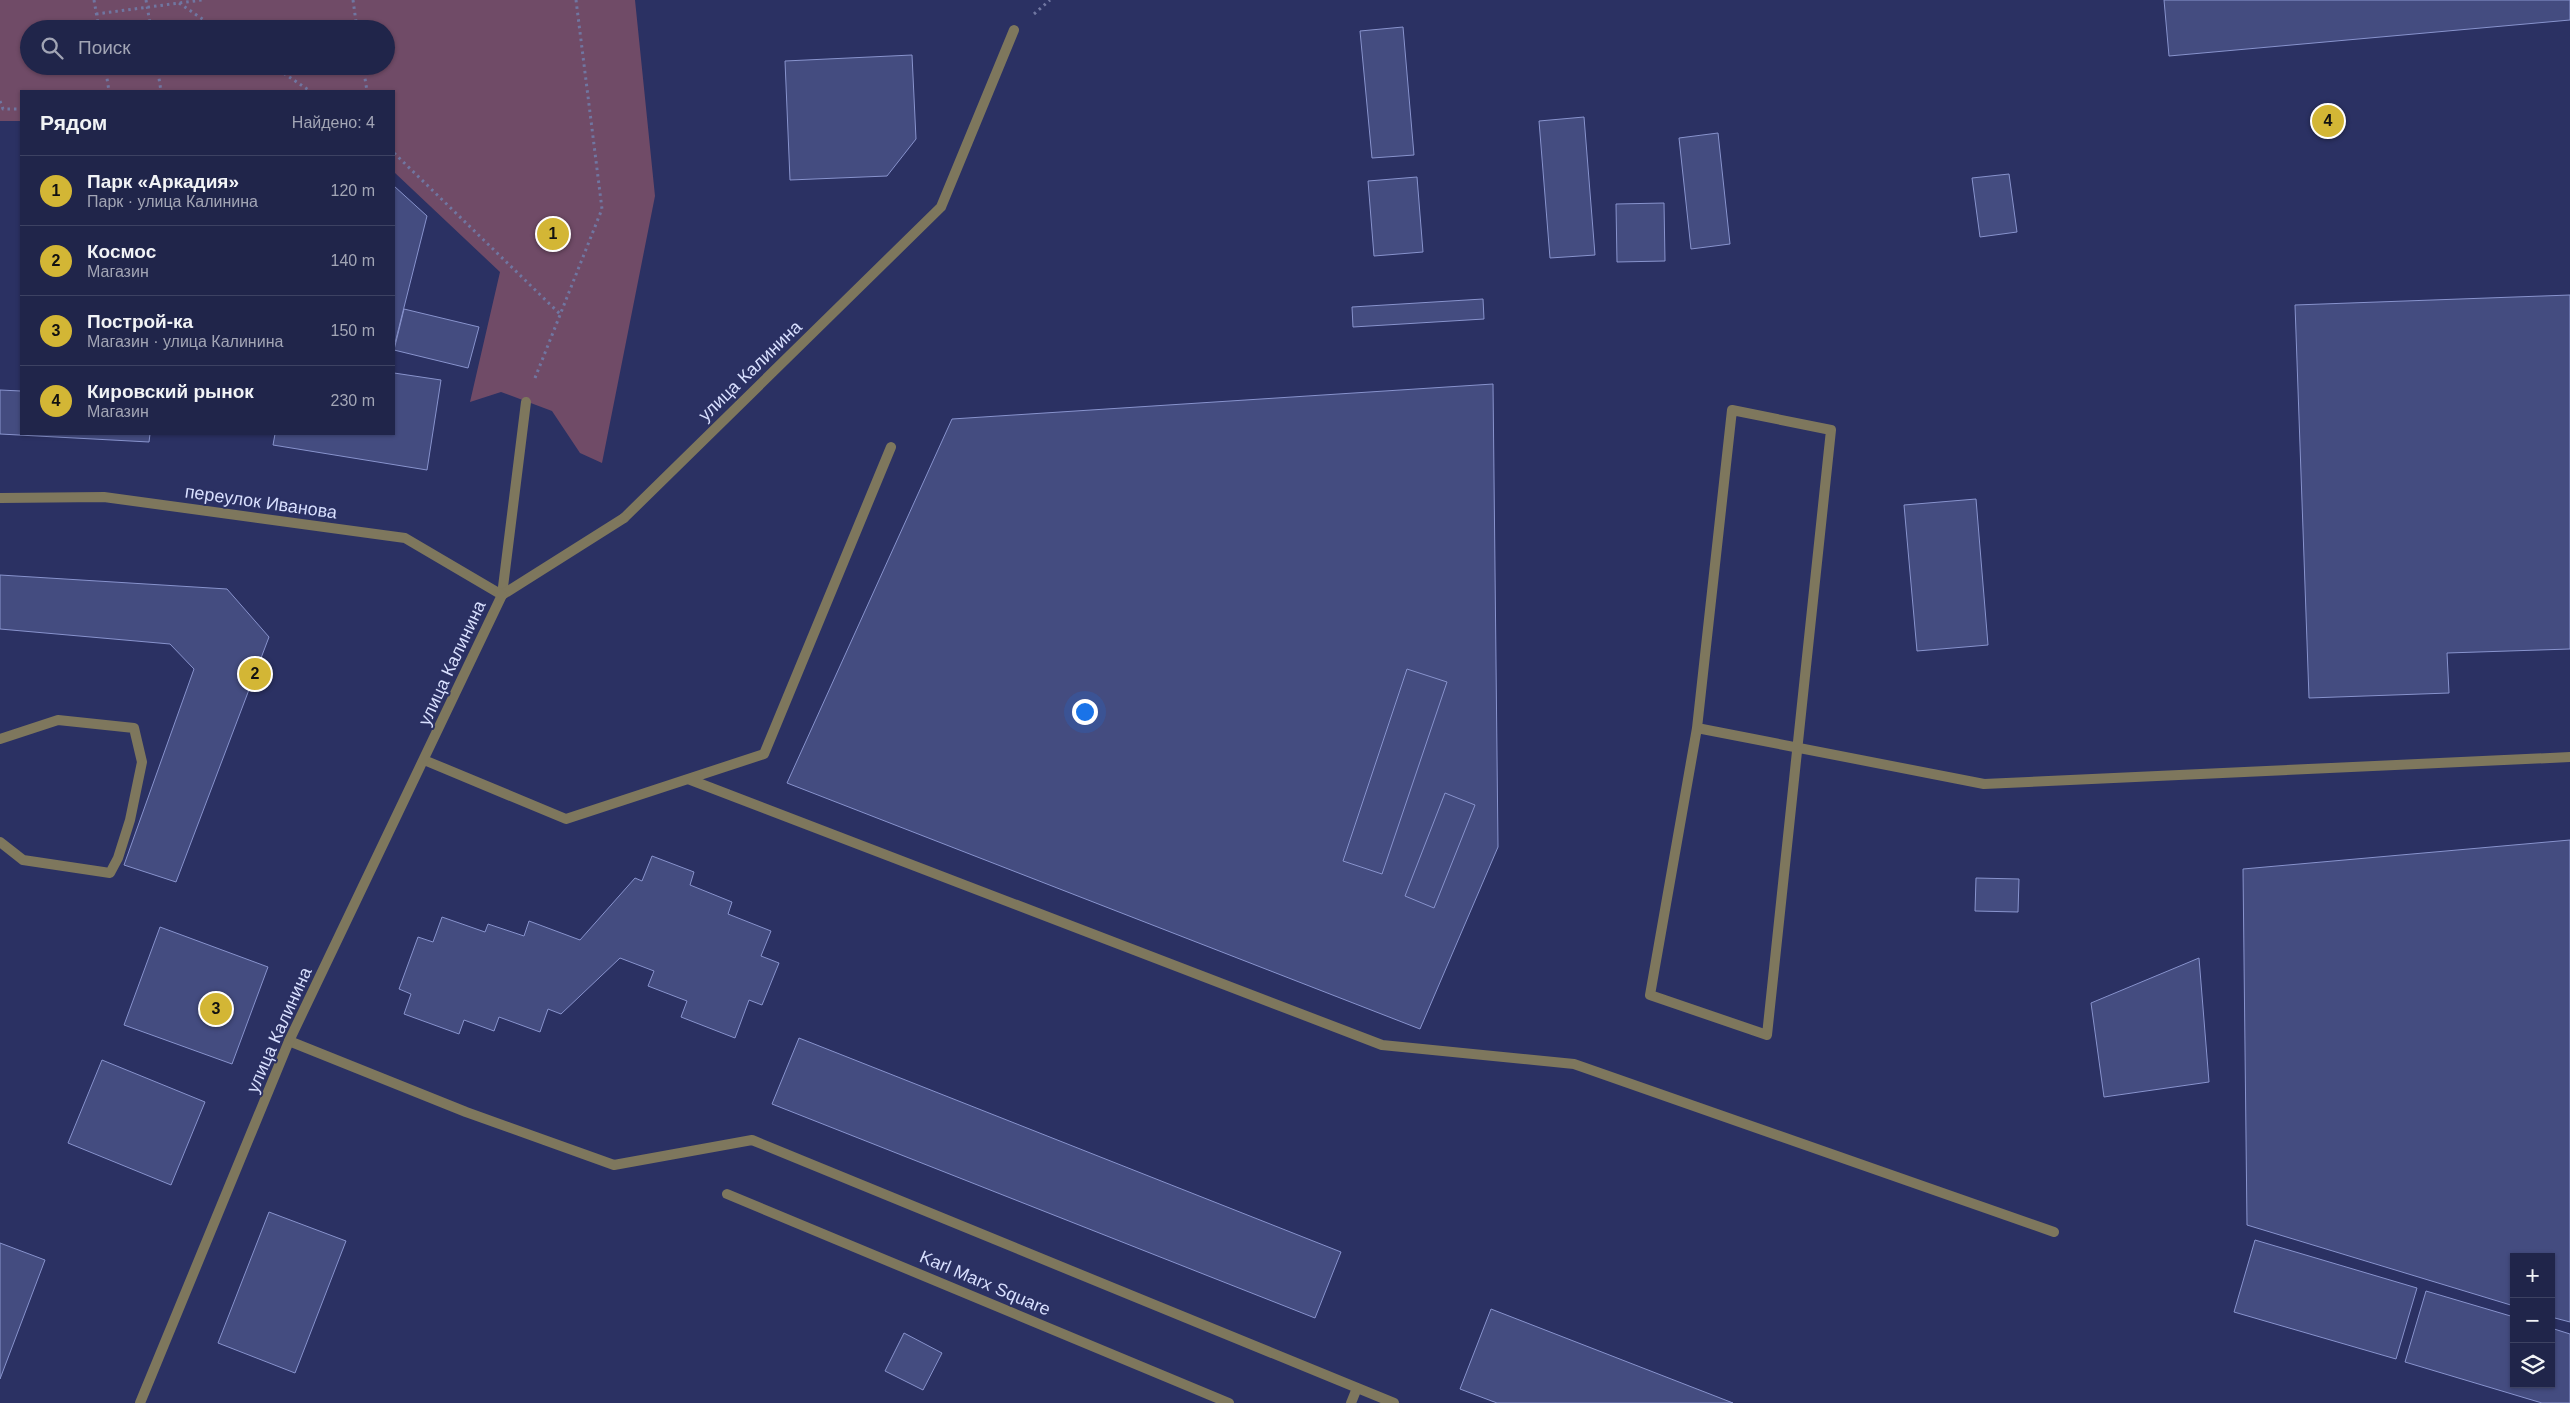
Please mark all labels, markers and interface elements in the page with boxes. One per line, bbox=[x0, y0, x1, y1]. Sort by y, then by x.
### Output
search box bbox=[20, 20, 395, 75]
icon: search bbox=[38, 34, 66, 62]
text: Поиск bbox=[78, 37, 131, 58]
pin: 4 bbox=[2312, 102, 2344, 140]
text: Рядом bbox=[40, 111, 107, 134]
text: Найдено: 4 bbox=[292, 114, 375, 131]
text: Парк «Аркадия» bbox=[87, 171, 239, 192]
text: 1 bbox=[52, 182, 60, 199]
text: 120 m bbox=[331, 182, 375, 199]
text: Парк · улица Калинина bbox=[87, 193, 258, 210]
pin: 1 bbox=[537, 215, 569, 253]
text: Космос bbox=[87, 241, 156, 262]
text: 2 bbox=[52, 252, 60, 269]
text: 140 m bbox=[331, 252, 375, 269]
text: Магазин bbox=[87, 263, 149, 280]
text: Построй-ка bbox=[87, 311, 193, 332]
street label: улица Калинина bbox=[694, 316, 806, 425]
text: 3 bbox=[52, 322, 60, 339]
text: 150 m bbox=[331, 322, 375, 339]
text: Магазин · улица Калинина bbox=[87, 333, 283, 350]
text: Кировский рынок bbox=[87, 381, 254, 402]
text: 4 bbox=[52, 392, 60, 409]
text: 230 m bbox=[331, 392, 375, 409]
text: Магазин bbox=[87, 403, 149, 420]
street label: переулок Иванова bbox=[184, 481, 339, 523]
street label: улица Калинина bbox=[414, 596, 490, 729]
pin: 2 bbox=[239, 655, 271, 693]
your location bbox=[1072, 699, 1098, 725]
street label: улица Калинина bbox=[242, 963, 316, 1096]
pin: 3 bbox=[200, 990, 232, 1028]
street label: Karl Marx Square bbox=[917, 1246, 1053, 1320]
map controls bbox=[2510, 1253, 2555, 1388]
button: + bbox=[2510, 1253, 2555, 1298]
button: − bbox=[2510, 1298, 2555, 1343]
button: layers bbox=[2510, 1343, 2555, 1388]

